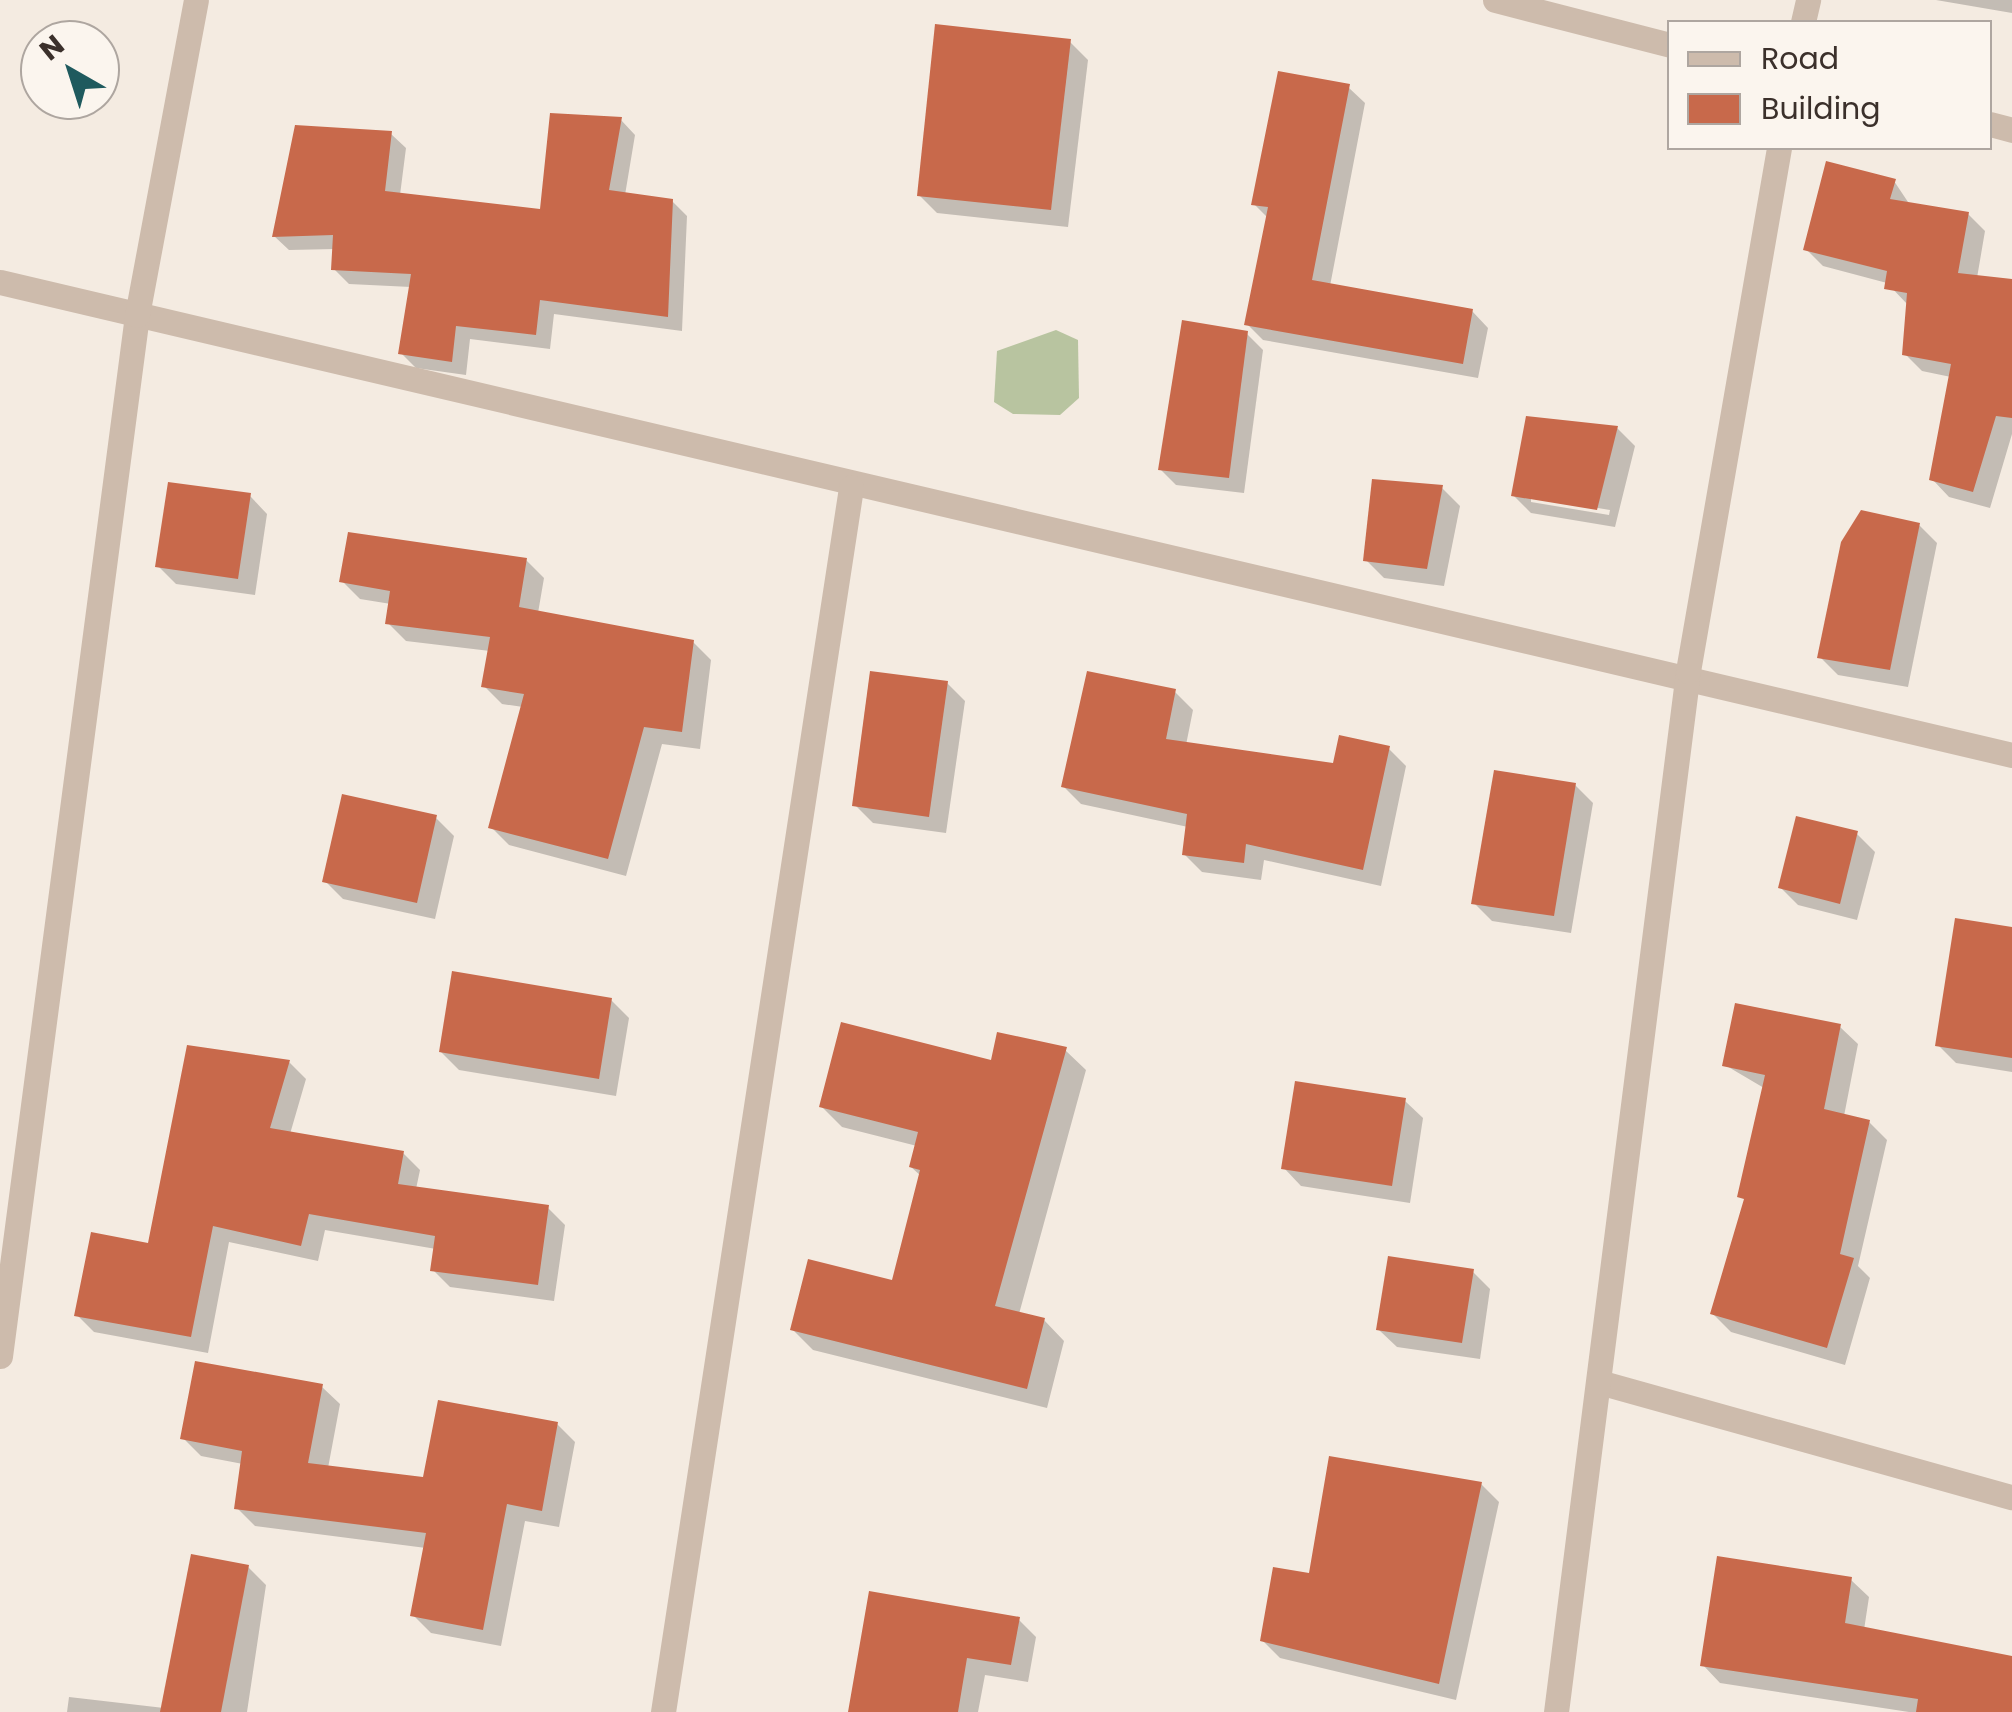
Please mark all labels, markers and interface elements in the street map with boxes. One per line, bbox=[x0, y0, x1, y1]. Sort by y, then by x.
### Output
north arrow bbox=[20, 20, 120, 120]
legend bbox=[1667, 20, 1992, 150]
text: N bbox=[32, 26, 73, 70]
text: Road bbox=[1761, 37, 1839, 80]
text: Building bbox=[1761, 87, 1881, 130]

